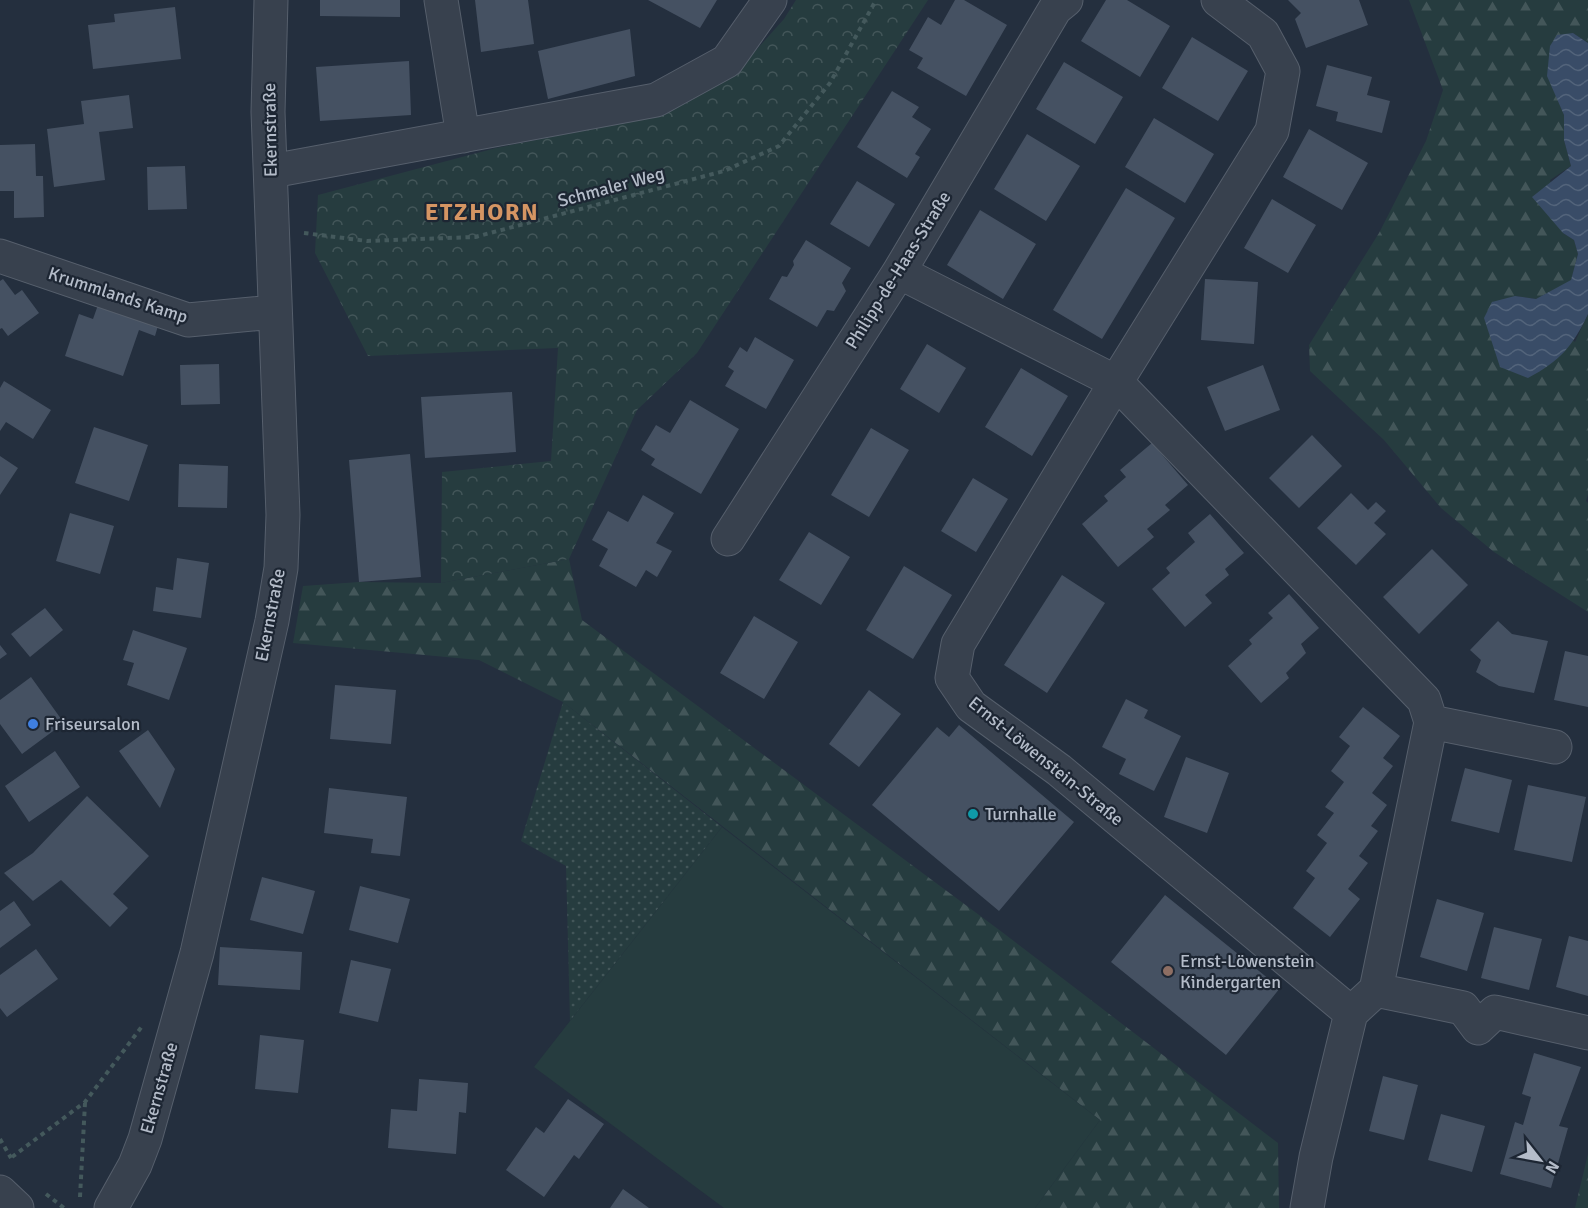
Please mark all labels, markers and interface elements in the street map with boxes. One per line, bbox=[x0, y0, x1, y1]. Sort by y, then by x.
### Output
street label: Ekernstraße bbox=[258, 83, 282, 177]
street label: Schmaler Weg bbox=[555, 162, 667, 212]
street label: Philipp-de-Haas-Straße bbox=[840, 187, 956, 353]
district label: ETZHORN bbox=[425, 197, 539, 227]
street label: Krummlands Kamp bbox=[46, 262, 190, 328]
street label: Ekernstraße bbox=[250, 567, 290, 663]
street label: Ernst-Löwenstein-Straße bbox=[964, 692, 1128, 830]
place label: Friseursalon bbox=[45, 713, 140, 735]
marker: Friseursalon bbox=[26, 717, 40, 731]
place label: Turnhalle bbox=[985, 803, 1057, 825]
marker: Turnhalle bbox=[966, 807, 980, 821]
place label: Ernst-Löwenstein Kindergarten bbox=[1180, 950, 1315, 993]
marker: Ernst-Löwenstein Kindergarten bbox=[1161, 964, 1175, 978]
street label: Ekernstraße bbox=[135, 1040, 183, 1136]
north arrow bbox=[1510, 1130, 1570, 1190]
text: N bbox=[1541, 1157, 1563, 1177]

